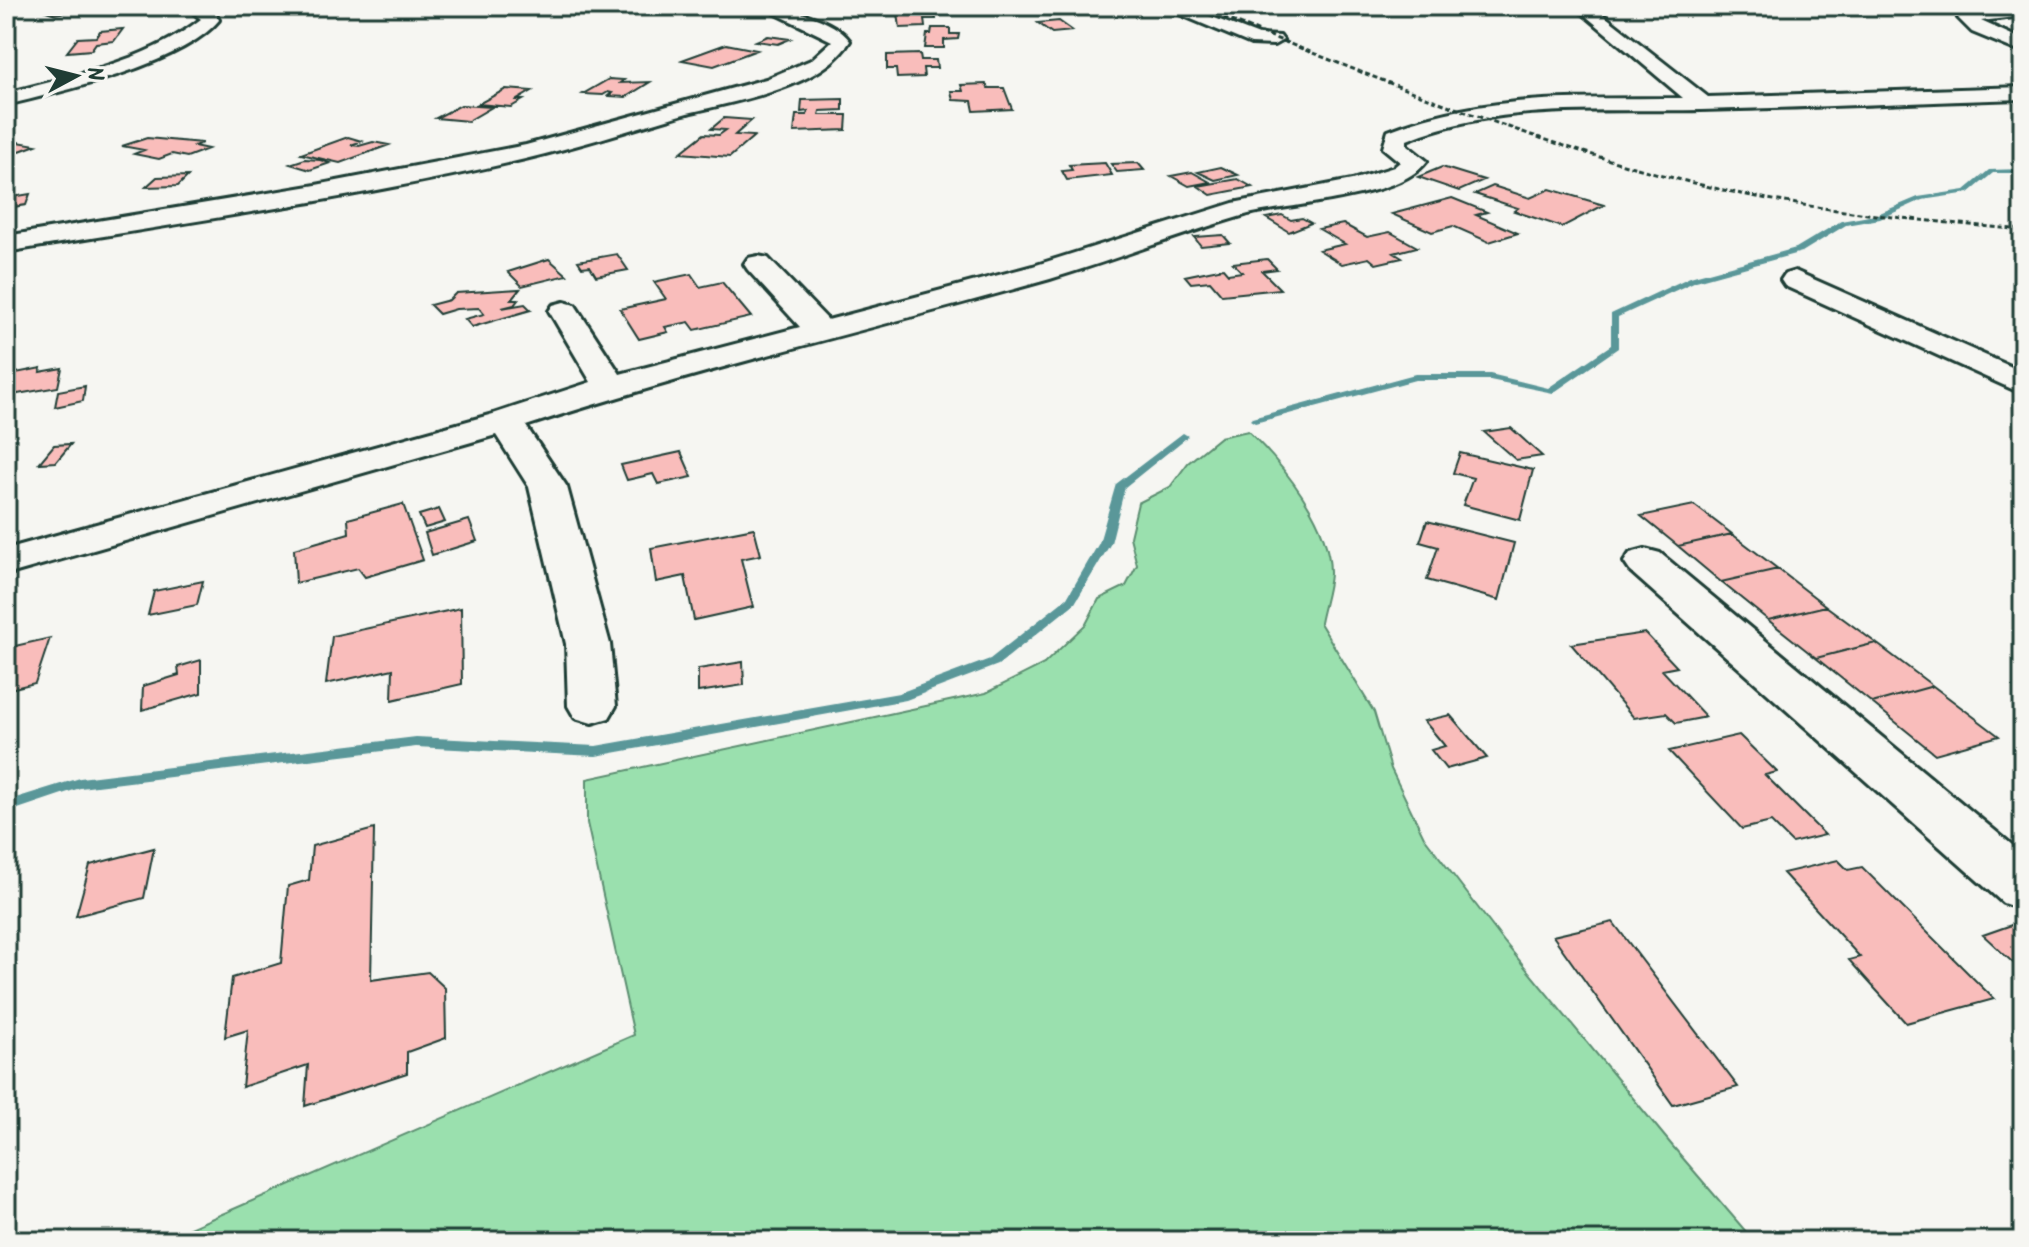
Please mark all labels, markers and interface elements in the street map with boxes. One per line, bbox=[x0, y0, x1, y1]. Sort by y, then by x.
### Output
north arrow bbox=[36, 36, 116, 116]
text: N bbox=[75, 65, 112, 83]

